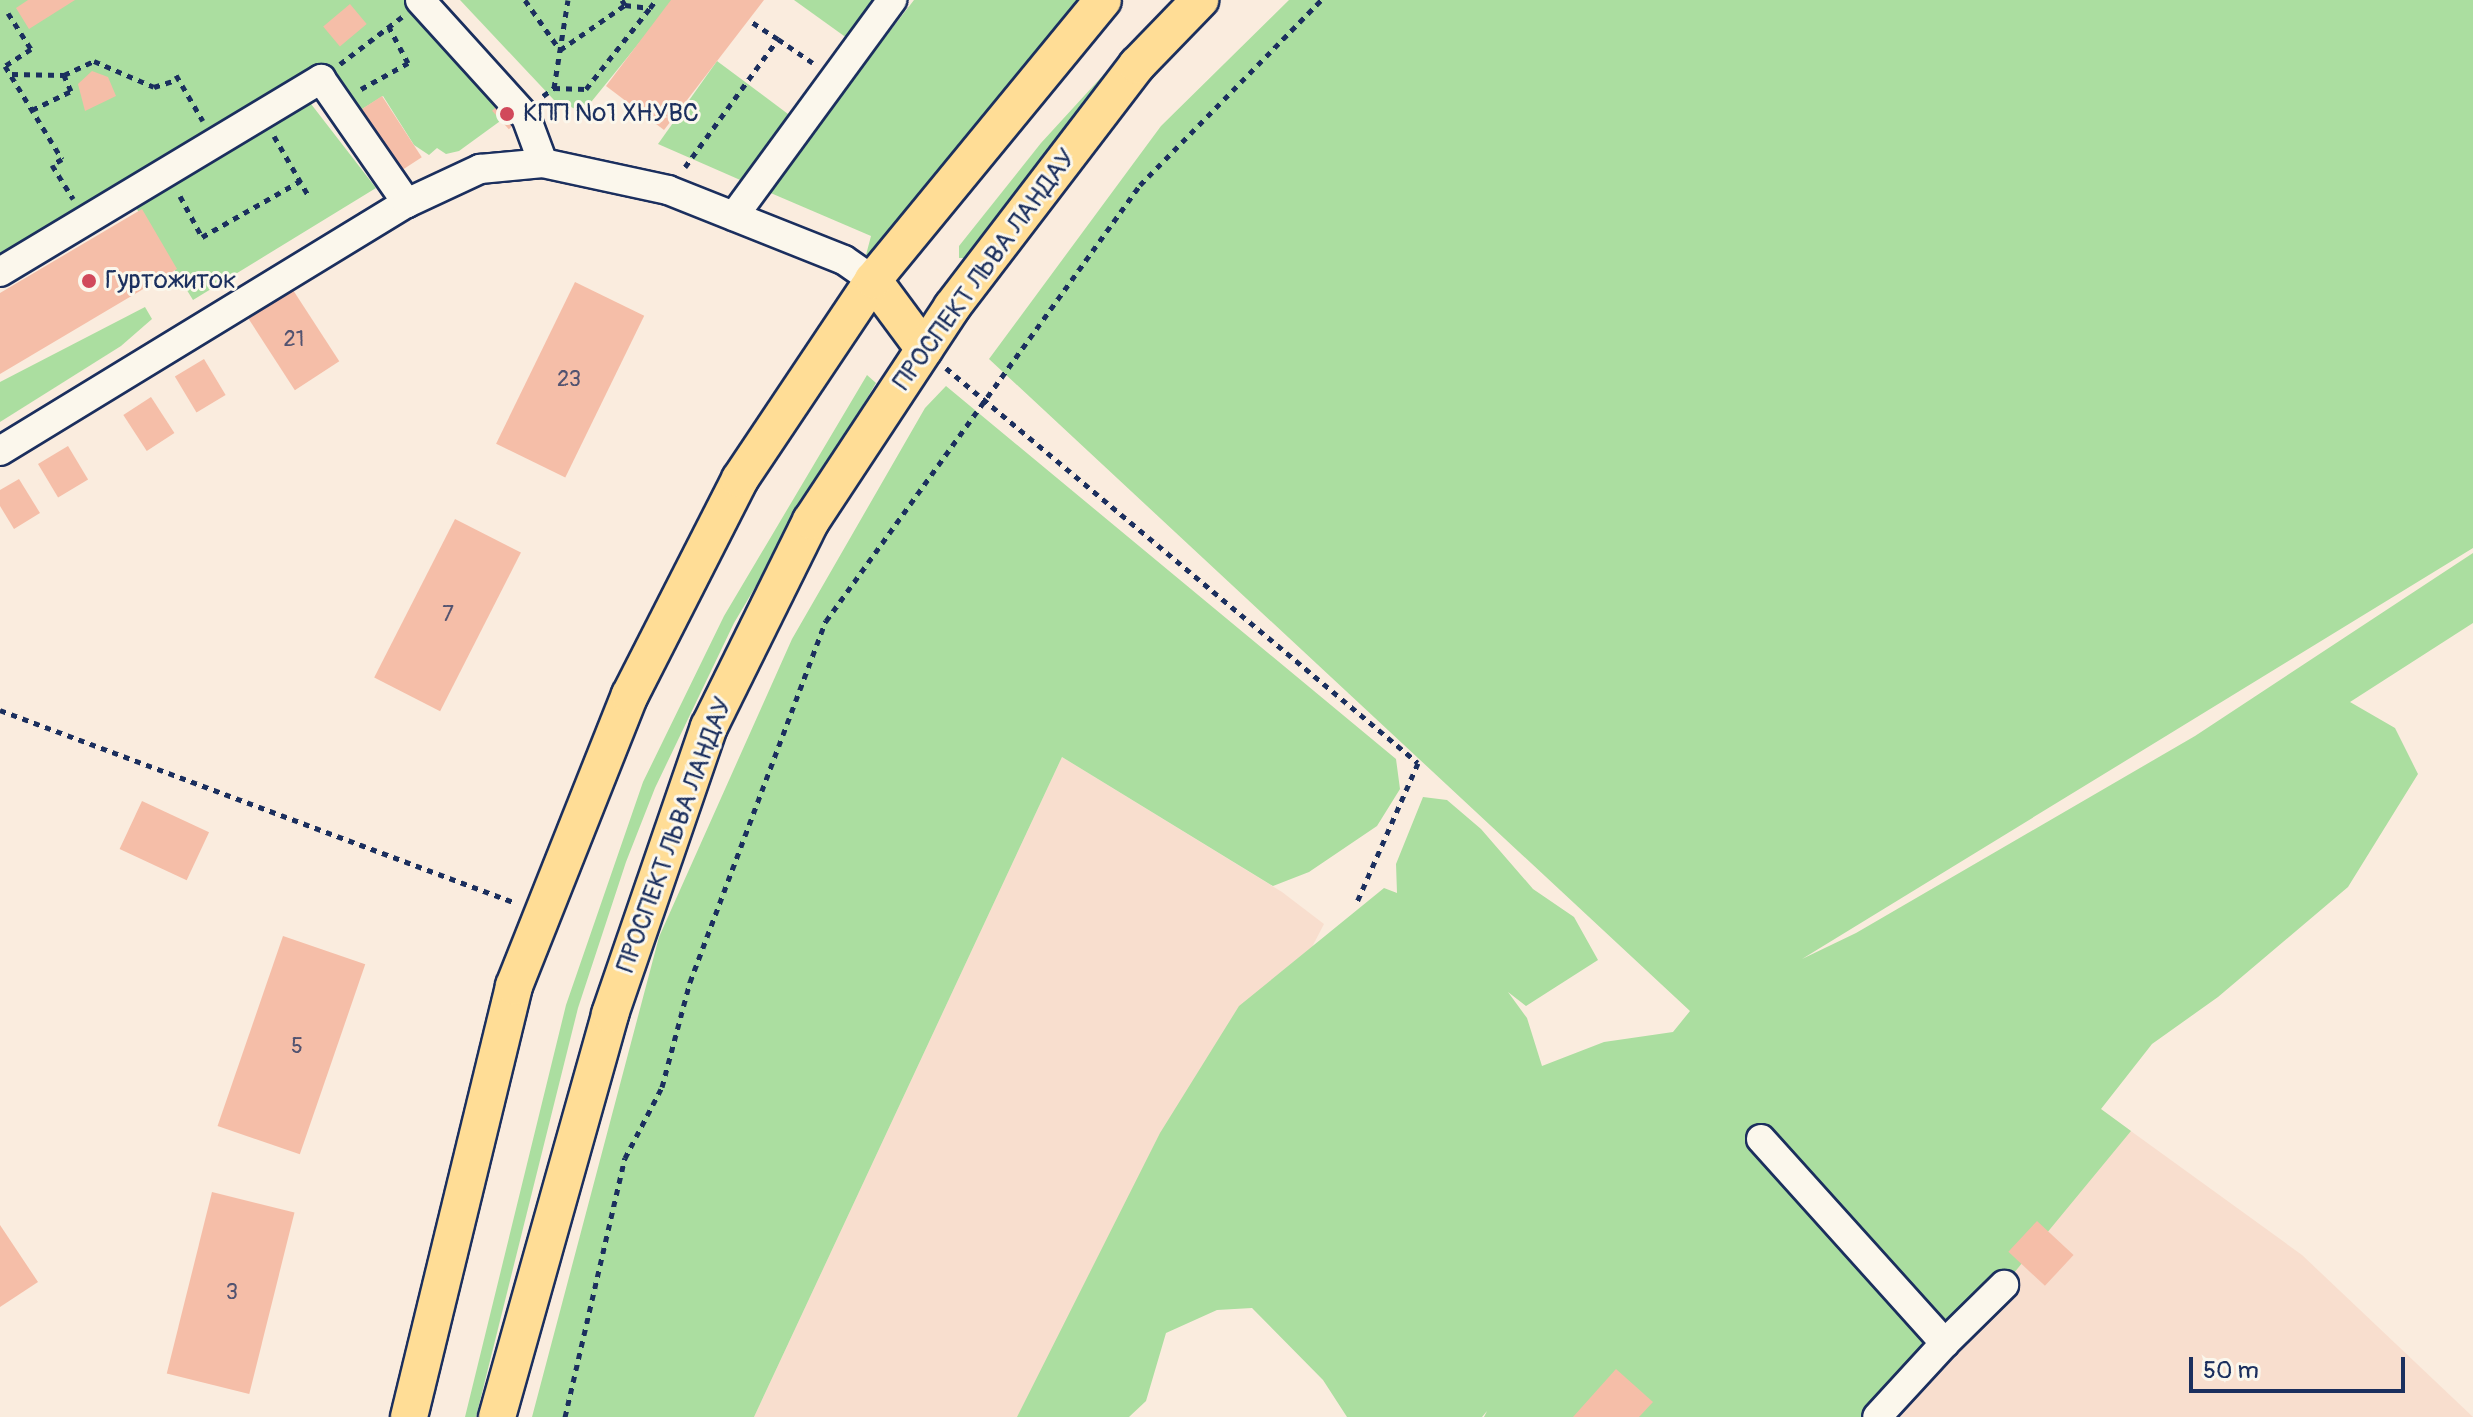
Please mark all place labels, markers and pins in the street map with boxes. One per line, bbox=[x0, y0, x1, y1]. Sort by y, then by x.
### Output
place label: КПП №1 ХНУВС bbox=[523, 98, 699, 130]
marker: КПП №1 ХНУВС bbox=[498, 105, 516, 123]
place label: Гуртожиток bbox=[105, 265, 236, 297]
marker: Гуртожиток bbox=[80, 272, 98, 290]

